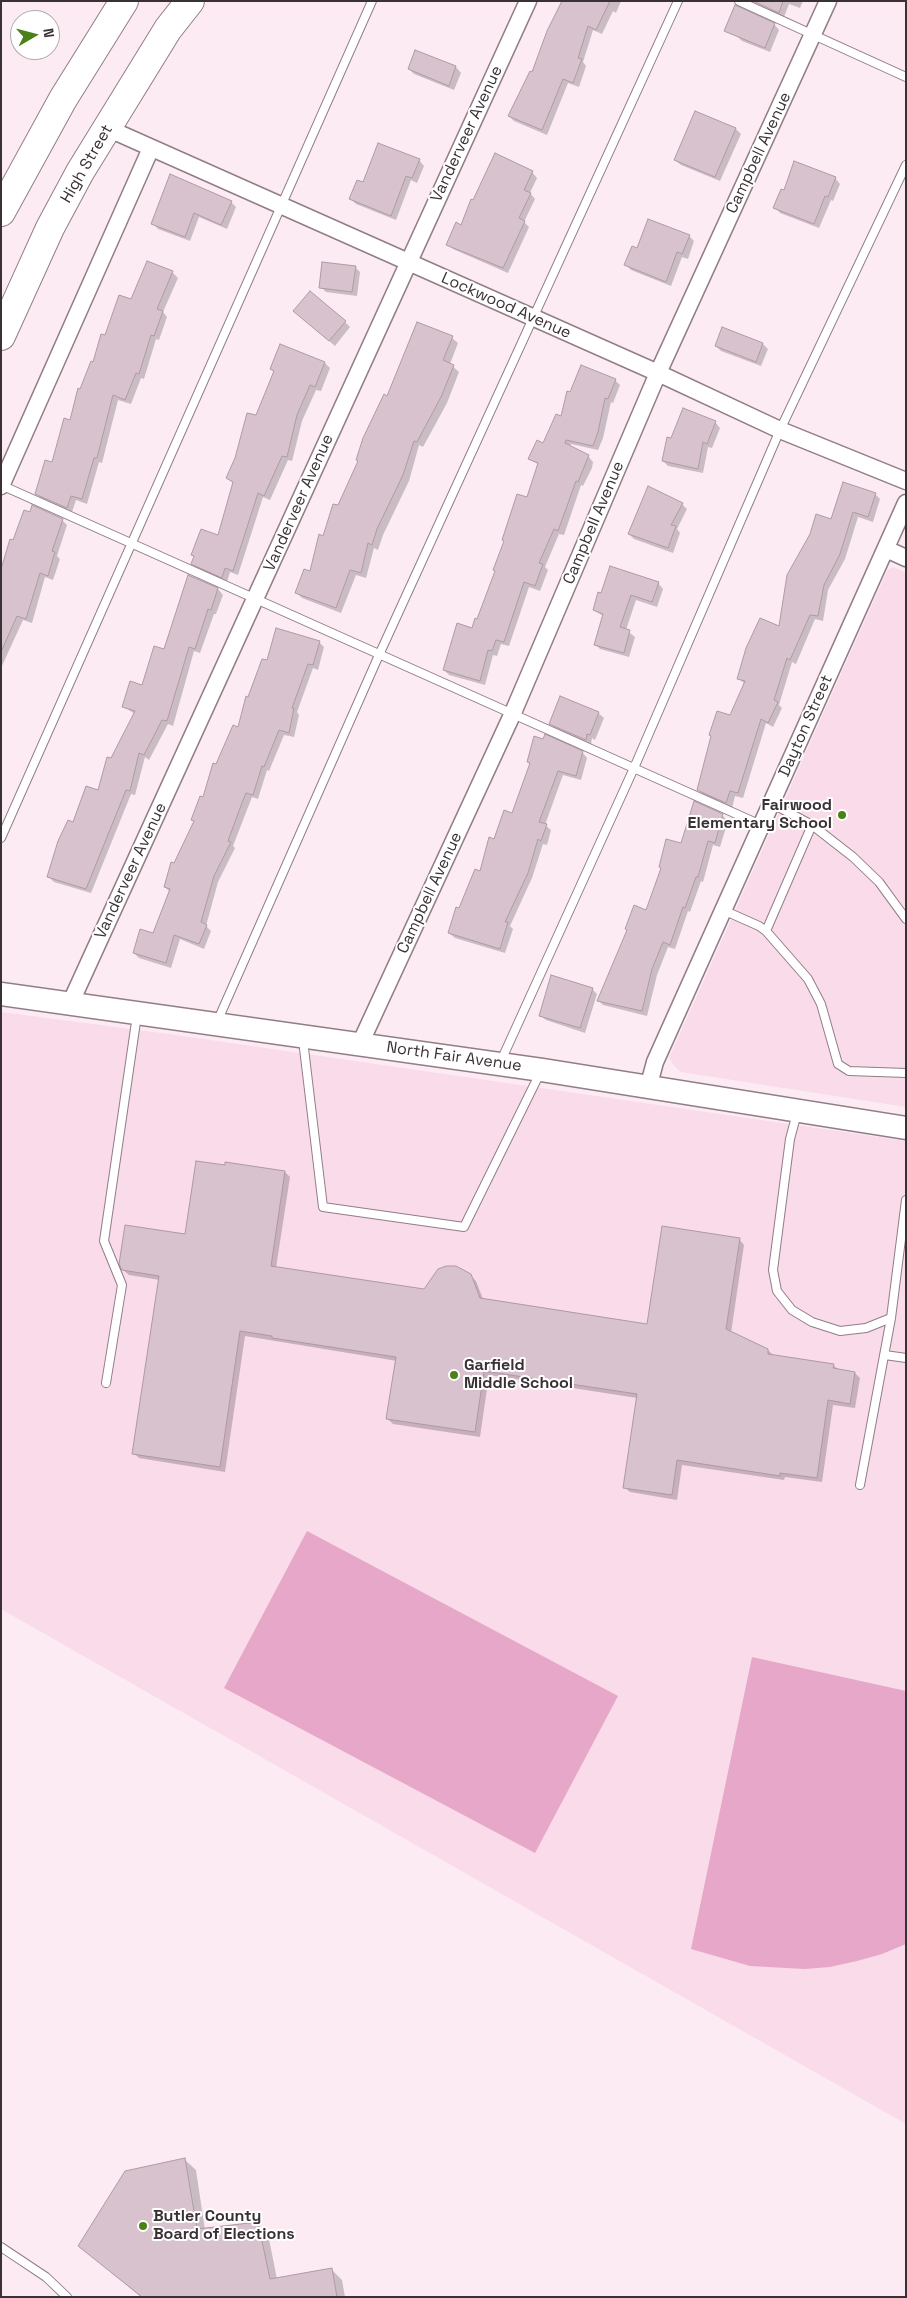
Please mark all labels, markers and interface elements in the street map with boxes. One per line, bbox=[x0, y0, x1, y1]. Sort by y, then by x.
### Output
north arrow bbox=[10, 10, 60, 60]
text: N bbox=[39, 27, 58, 39]
street label: Vanderveer Avenue bbox=[427, 63, 507, 205]
street label: Campbell Avenue bbox=[722, 89, 796, 217]
street label: High Street bbox=[57, 121, 117, 207]
street label: Lockwood Avenue bbox=[438, 269, 574, 343]
street label: Vanderveer Avenue bbox=[260, 431, 338, 575]
street label: Campbell Avenue bbox=[559, 459, 629, 587]
street label: Dayton Street bbox=[775, 672, 837, 780]
place label: Fairwood Elementary School bbox=[688, 796, 832, 834]
street label: Vanderveer Avenue bbox=[91, 800, 171, 942]
marker: Fairwood Elementary School bbox=[836, 809, 848, 821]
street label: Campbell Avenue bbox=[393, 829, 467, 957]
street label: North Fair Avenue bbox=[385, 1038, 523, 1076]
place label: Garfield Middle School bbox=[464, 1356, 573, 1394]
marker: Garfield Middle School bbox=[448, 1369, 460, 1381]
place label: Butler County Board of Elections bbox=[153, 2207, 295, 2245]
marker: Butler County Board of Elections bbox=[137, 2220, 149, 2232]

